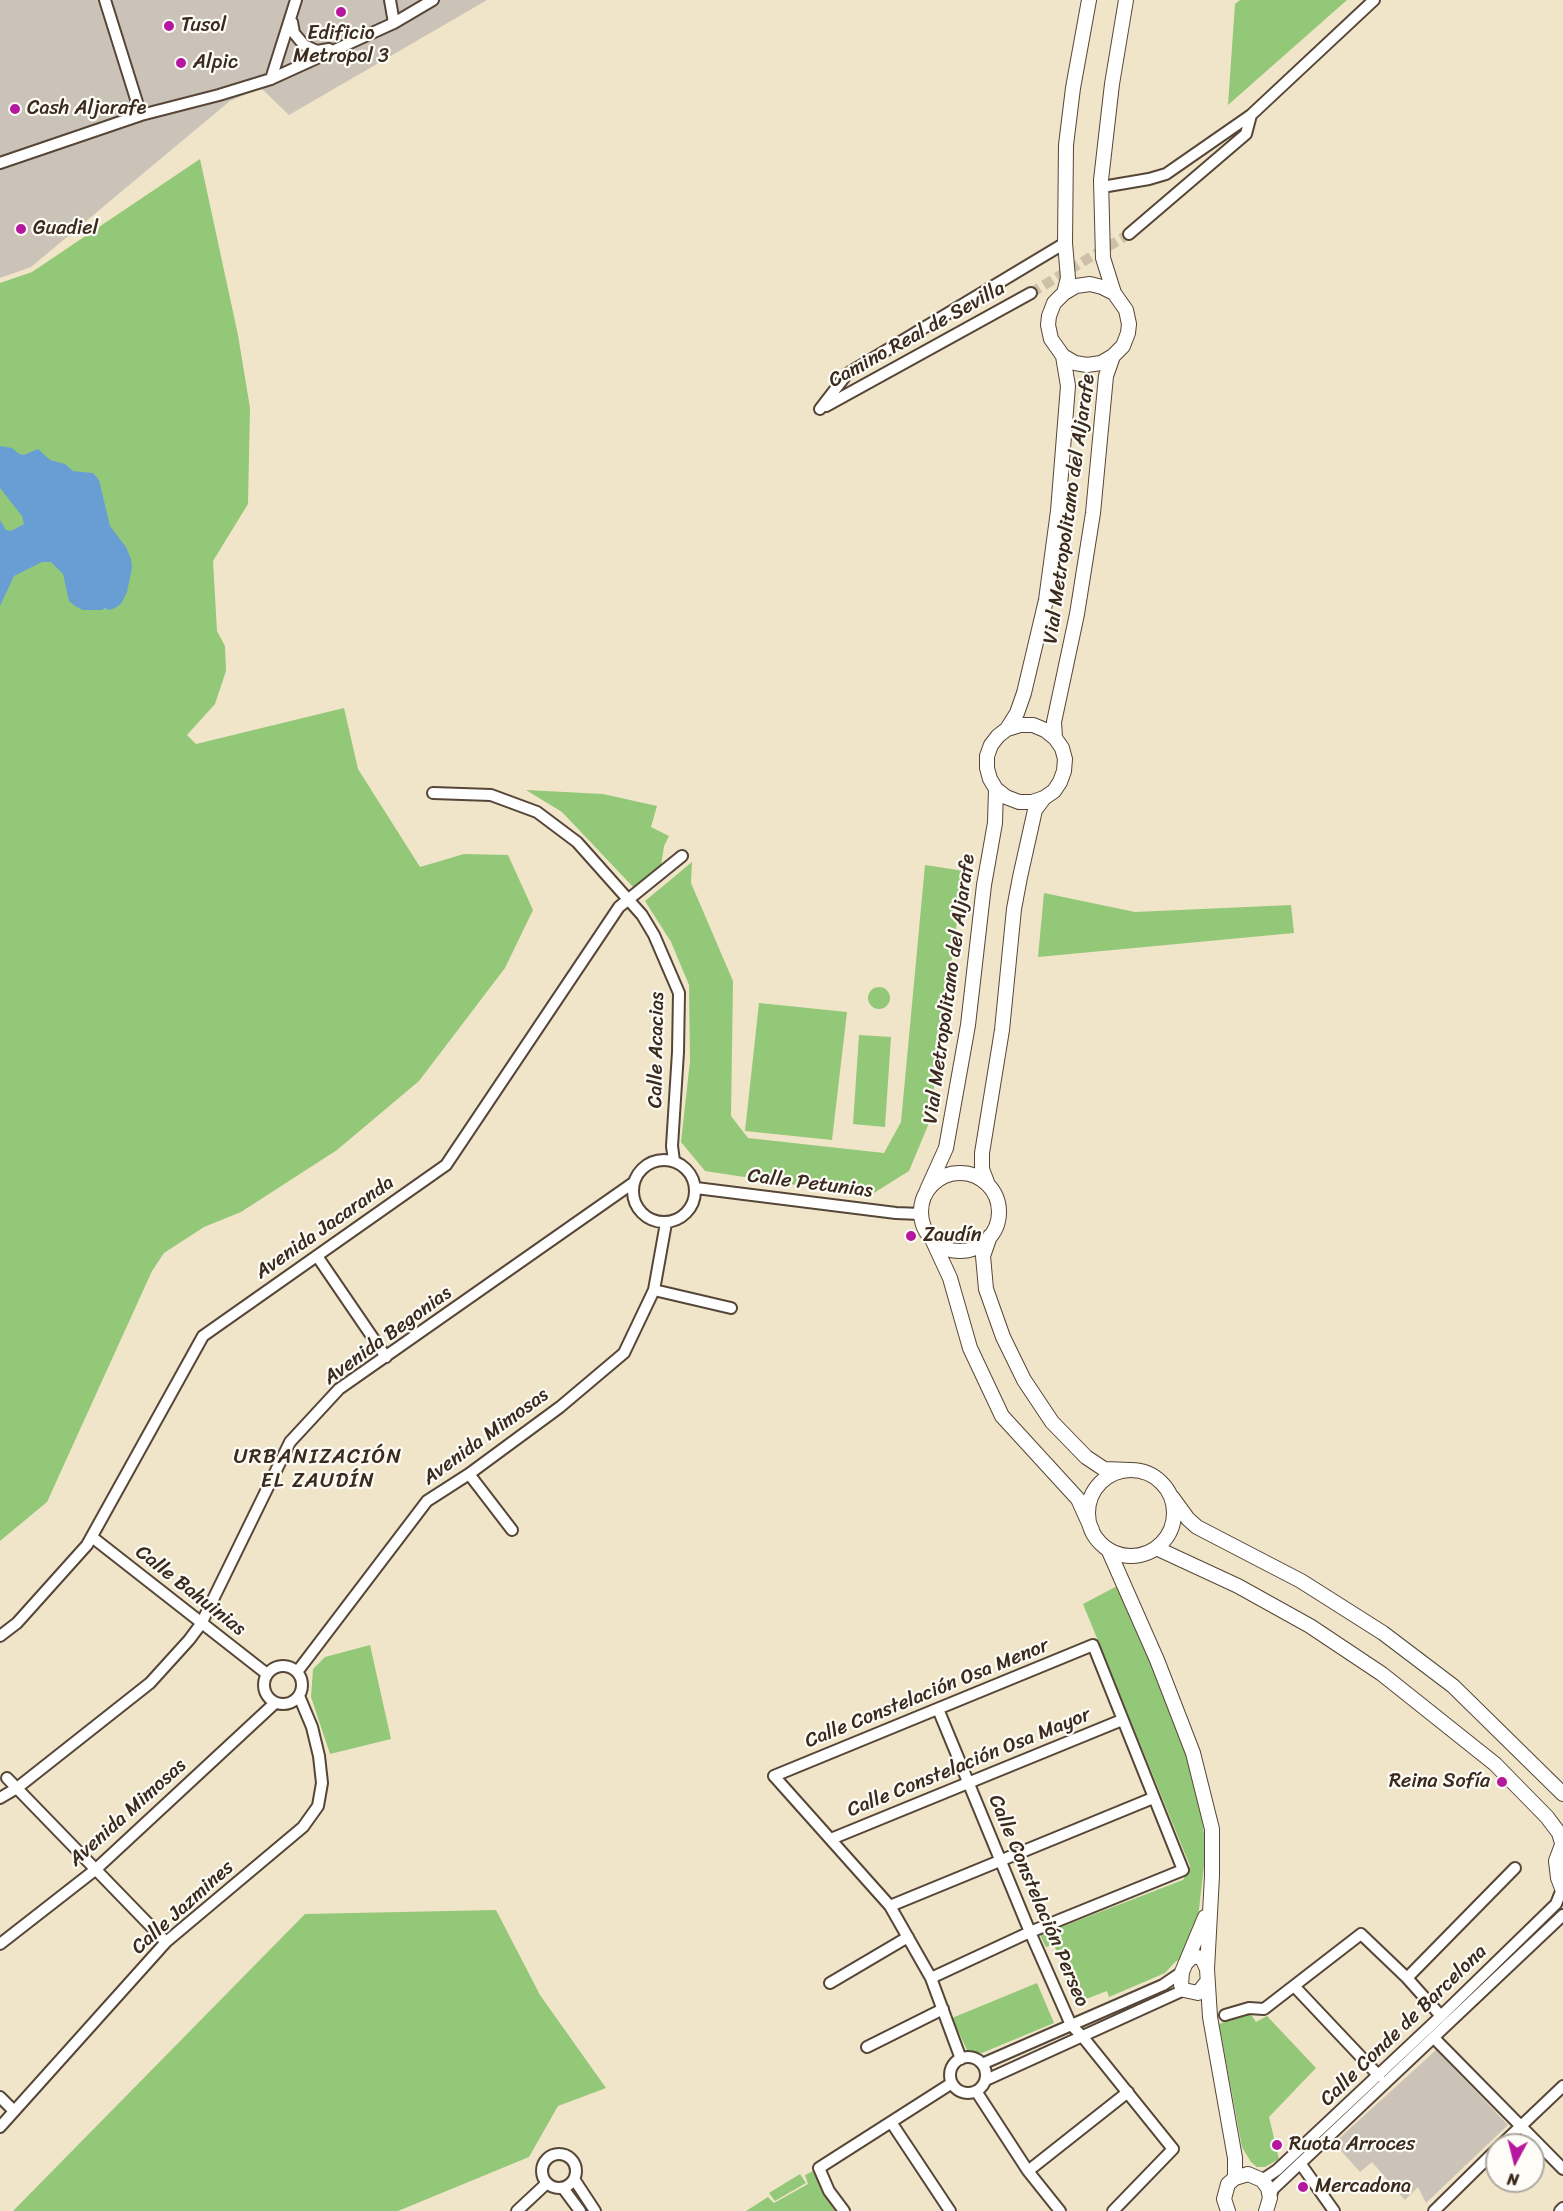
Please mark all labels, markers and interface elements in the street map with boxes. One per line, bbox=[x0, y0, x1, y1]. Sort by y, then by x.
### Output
marker: Edificio Metropol 3 bbox=[334, 5, 348, 19]
place label: Tusol bbox=[181, 14, 226, 38]
marker: Tusol bbox=[162, 19, 176, 33]
place label: Edificio Metropol 3 bbox=[293, 22, 389, 69]
place label: Alpic bbox=[193, 51, 238, 75]
marker: Alpic bbox=[174, 56, 188, 70]
place label: Cash Aljarafe bbox=[27, 97, 146, 121]
marker: Cash Aljarafe bbox=[8, 102, 22, 116]
place label: Guadiel bbox=[33, 217, 98, 241]
marker: Guadiel bbox=[14, 222, 28, 236]
street label: Camino Real de Sevilla bbox=[825, 277, 1009, 393]
street label: Vial Metropolitano del Aljarafe bbox=[1039, 373, 1101, 645]
street label: Vial Metropolitano del Aljarafe bbox=[919, 853, 981, 1125]
street label: Calle Acacias bbox=[644, 992, 670, 1108]
street label: Calle Petunias bbox=[746, 1164, 874, 1204]
street label: Avenida Jacaranda bbox=[251, 1171, 399, 1285]
place label: Zaudín bbox=[923, 1224, 981, 1248]
marker: Zaudín bbox=[904, 1229, 918, 1243]
street label: Avenida Begonias bbox=[319, 1281, 457, 1391]
street label: Avenida Mimosas bbox=[418, 1383, 554, 1491]
district label: URBANIZACIÓN EL ZAUDÍN bbox=[235, 1445, 401, 1495]
street label: Calle Bahuinias bbox=[130, 1541, 250, 1641]
street label: Calle Constelación Osa Menor bbox=[802, 1634, 1052, 1754]
street label: Calle Constelación Osa Mayor bbox=[844, 1703, 1094, 1823]
street label: Avenida Mimosas bbox=[64, 1754, 192, 1872]
place label: Reina Sofía bbox=[1389, 1770, 1490, 1794]
marker: Reina Sofía bbox=[1495, 1775, 1509, 1789]
street label: Calle Constelación Perseo bbox=[982, 1791, 1094, 2011]
street label: Calle Jazmines bbox=[127, 1856, 239, 1960]
street label: Calle Conde de Barcelona bbox=[1316, 1940, 1492, 2112]
place label: Ruota Arroces bbox=[1289, 2133, 1415, 2157]
north arrow bbox=[1485, 2133, 1545, 2193]
marker: Ruota Arroces bbox=[1270, 2138, 1284, 2152]
text: N bbox=[1506, 2164, 1520, 2194]
place label: Mercadona bbox=[1315, 2175, 1411, 2199]
marker: Mercadona bbox=[1296, 2180, 1310, 2194]

